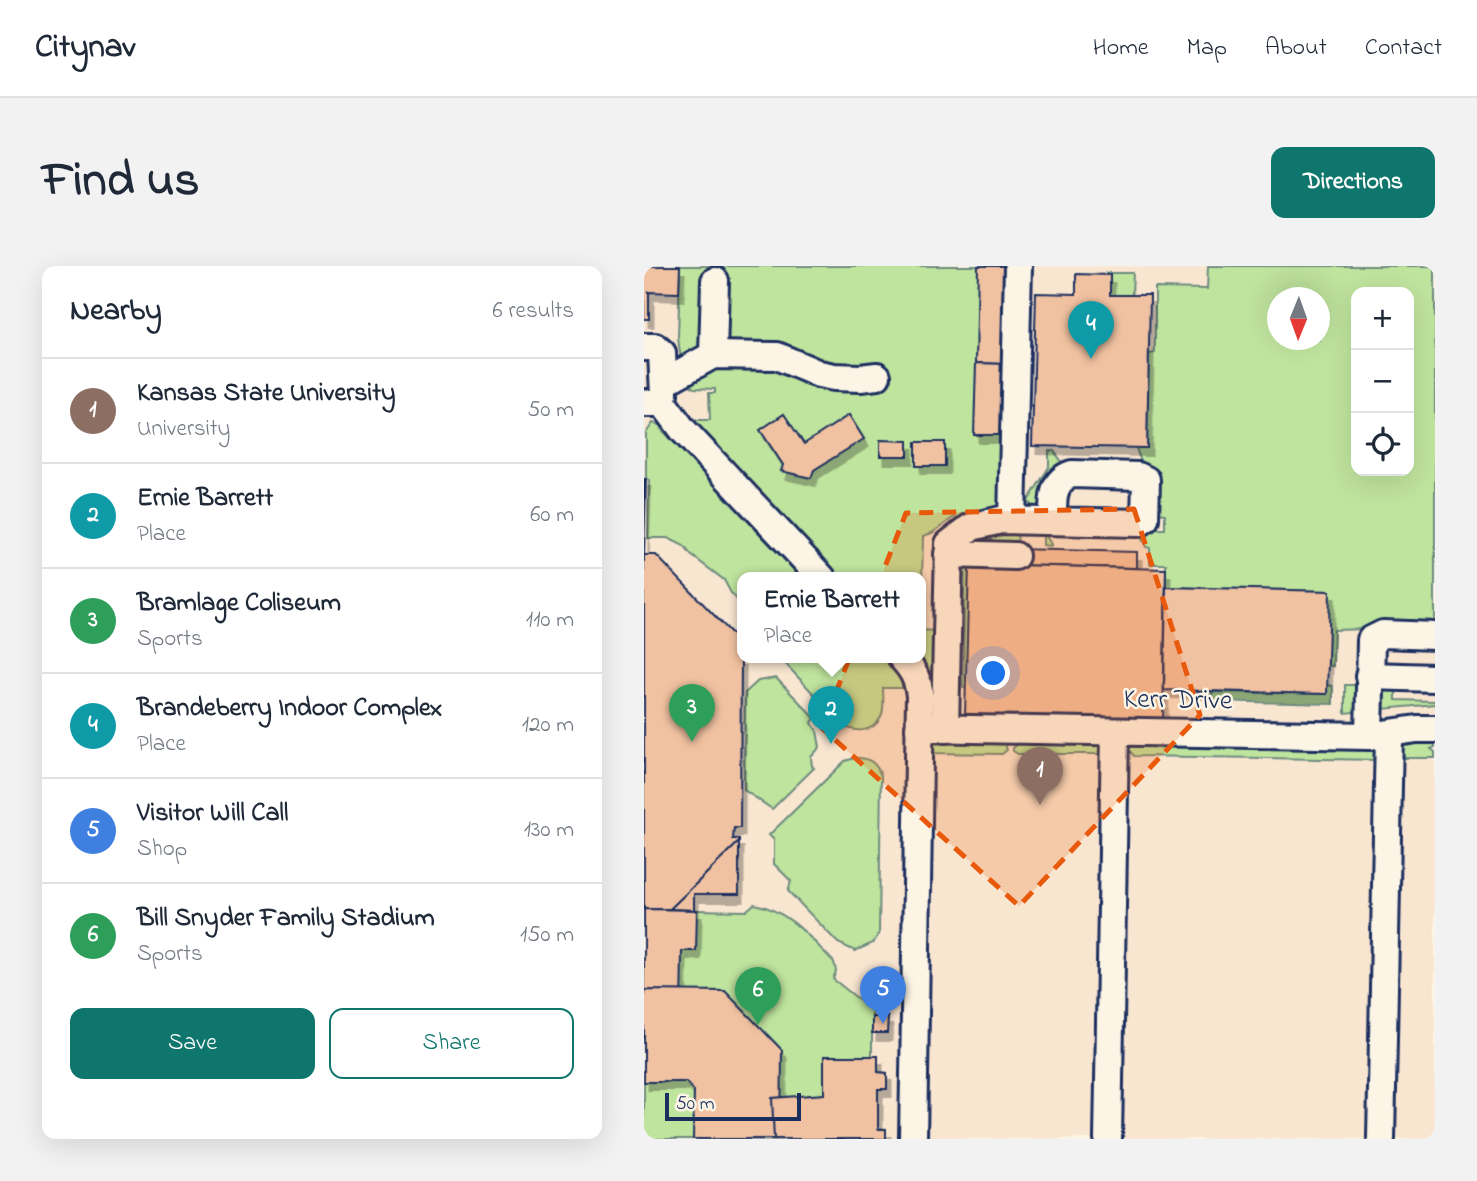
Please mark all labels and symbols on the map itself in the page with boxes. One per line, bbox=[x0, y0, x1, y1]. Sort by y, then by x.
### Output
north arrow bbox=[1267, 287, 1330, 350]
pin: 4 bbox=[1068, 301, 1114, 359]
your location bbox=[976, 656, 1010, 690]
street label: Kerr Drive bbox=[1123, 680, 1233, 722]
pin: 3 bbox=[669, 684, 715, 742]
pin: 2 bbox=[808, 686, 854, 744]
pin: 1 bbox=[1017, 747, 1063, 805]
pin: 5 bbox=[860, 966, 906, 1024]
pin: 6 bbox=[735, 967, 781, 1025]
scale bar bbox=[665, 1090, 802, 1122]

